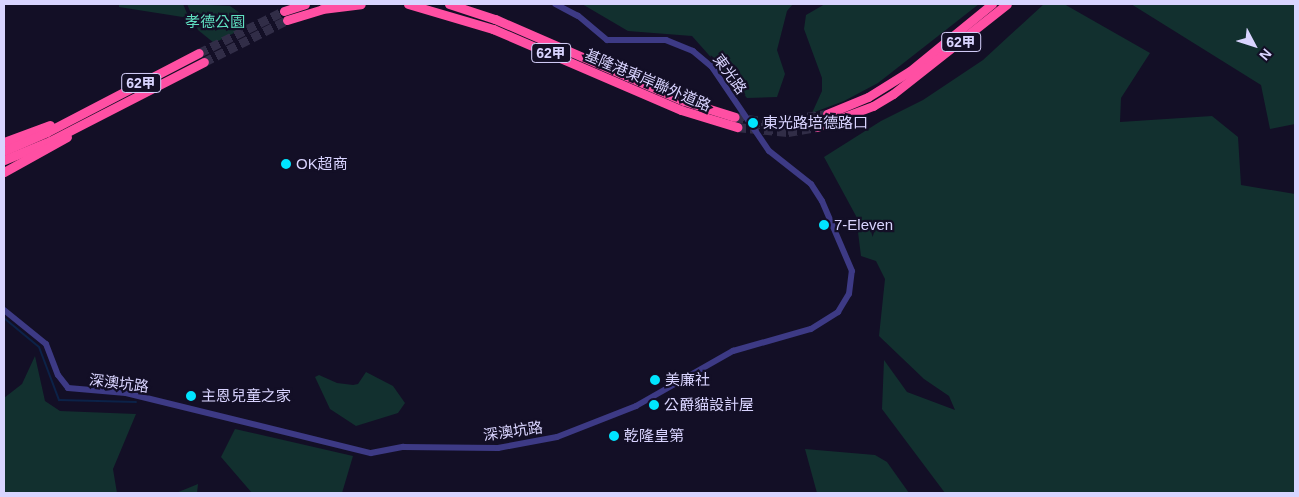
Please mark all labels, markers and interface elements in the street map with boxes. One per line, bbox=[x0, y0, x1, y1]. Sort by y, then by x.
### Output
park label: 孝德公園 bbox=[185, 13, 245, 31]
north arrow bbox=[1229, 20, 1279, 70]
road number: 62甲 bbox=[941, 31, 981, 54]
road number: 62甲 bbox=[531, 42, 571, 64]
street label: 基隆港東岸聯外道路 bbox=[582, 45, 714, 115]
text: N bbox=[1256, 46, 1275, 64]
street label: 東光路 bbox=[709, 51, 751, 97]
road number: 62甲 bbox=[121, 72, 161, 95]
place label: 東光路培德路口 bbox=[763, 114, 868, 132]
marker: 東光路培德路口 bbox=[747, 117, 759, 129]
place label: OK超商 bbox=[296, 155, 348, 173]
marker: OK超商 bbox=[280, 158, 292, 170]
place label: 7-Eleven bbox=[834, 216, 893, 234]
marker: 7-Eleven bbox=[818, 219, 830, 231]
street label: 深澳坑路 bbox=[88, 370, 150, 396]
place label: 美廉社 bbox=[665, 371, 710, 389]
marker: 美廉社 bbox=[649, 374, 661, 386]
place label: 主恩兒童之家 bbox=[201, 387, 291, 405]
marker: 主恩兒童之家 bbox=[185, 390, 197, 402]
place label: 公爵貓設計屋 bbox=[664, 396, 754, 414]
marker: 公爵貓設計屋 bbox=[648, 399, 660, 411]
street label: 深澳坑路 bbox=[482, 418, 544, 444]
place label: 乾隆皇第 bbox=[624, 427, 684, 445]
marker: 乾隆皇第 bbox=[608, 430, 620, 442]

